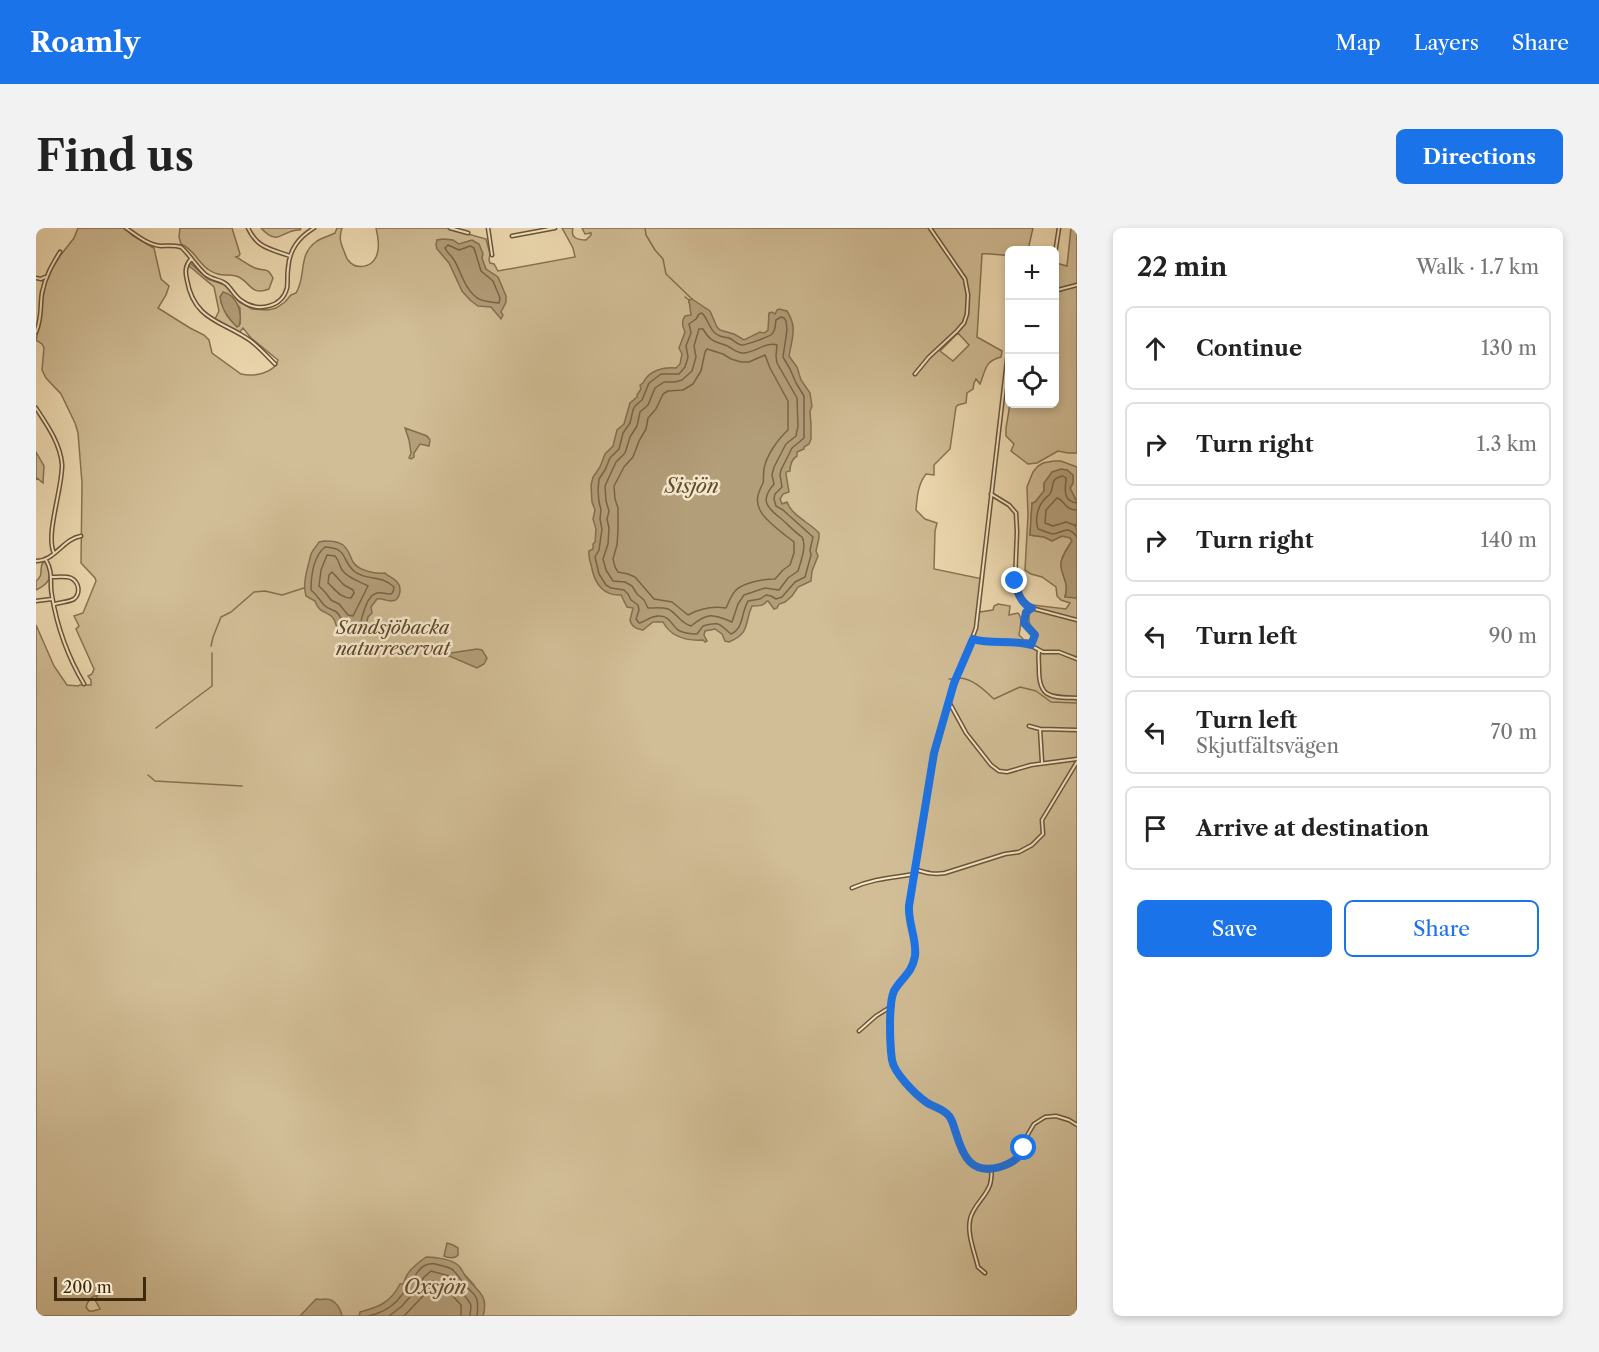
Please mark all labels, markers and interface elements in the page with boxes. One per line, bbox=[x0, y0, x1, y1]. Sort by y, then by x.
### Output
text: Roamly bbox=[30, 25, 140, 59]
text: Map bbox=[1336, 30, 1381, 55]
text: Layers bbox=[1414, 30, 1479, 55]
text: Share bbox=[1512, 30, 1569, 55]
button: Directions bbox=[1396, 129, 1563, 184]
text: Find us bbox=[36, 130, 194, 182]
map controls bbox=[1005, 246, 1059, 408]
button: + bbox=[1005, 246, 1059, 300]
text: 22 min bbox=[1137, 251, 1227, 283]
text: Walk · 1.7 km bbox=[1416, 255, 1539, 279]
button: − bbox=[1005, 300, 1059, 354]
icon: ahead bbox=[1139, 332, 1172, 365]
text: Continue bbox=[1196, 335, 1302, 362]
text: 130 m bbox=[1481, 336, 1537, 360]
button: locate bbox=[1005, 354, 1059, 408]
icon: right bbox=[1139, 428, 1172, 461]
text: Turn right bbox=[1196, 431, 1314, 458]
text: 1.3 km bbox=[1477, 432, 1537, 456]
water label: Sisjön bbox=[664, 474, 719, 498]
icon: right bbox=[1139, 524, 1172, 557]
text: Turn right bbox=[1196, 527, 1314, 554]
text: 140 m bbox=[1480, 528, 1537, 552]
route end bbox=[1001, 567, 1027, 593]
park label: Sandsjöbacka naturreservat bbox=[335, 617, 451, 660]
icon: left bbox=[1139, 620, 1172, 653]
text: Turn left bbox=[1196, 623, 1297, 650]
text: 90 m bbox=[1489, 624, 1537, 648]
text: Turn left bbox=[1196, 707, 1297, 734]
icon: left bbox=[1139, 716, 1172, 749]
text: 70 m bbox=[1491, 720, 1537, 744]
text: Skjutfältsvägen bbox=[1196, 734, 1339, 758]
icon: arrive bbox=[1139, 812, 1172, 845]
text: Arrive at destination bbox=[1196, 815, 1429, 842]
button: Save bbox=[1137, 900, 1332, 957]
button: Share bbox=[1344, 900, 1539, 957]
route start bbox=[1010, 1134, 1036, 1160]
scale bar bbox=[54, 1274, 146, 1302]
water label: Oxsjön bbox=[403, 1275, 467, 1299]
text: 200 m bbox=[63, 1277, 112, 1297]

